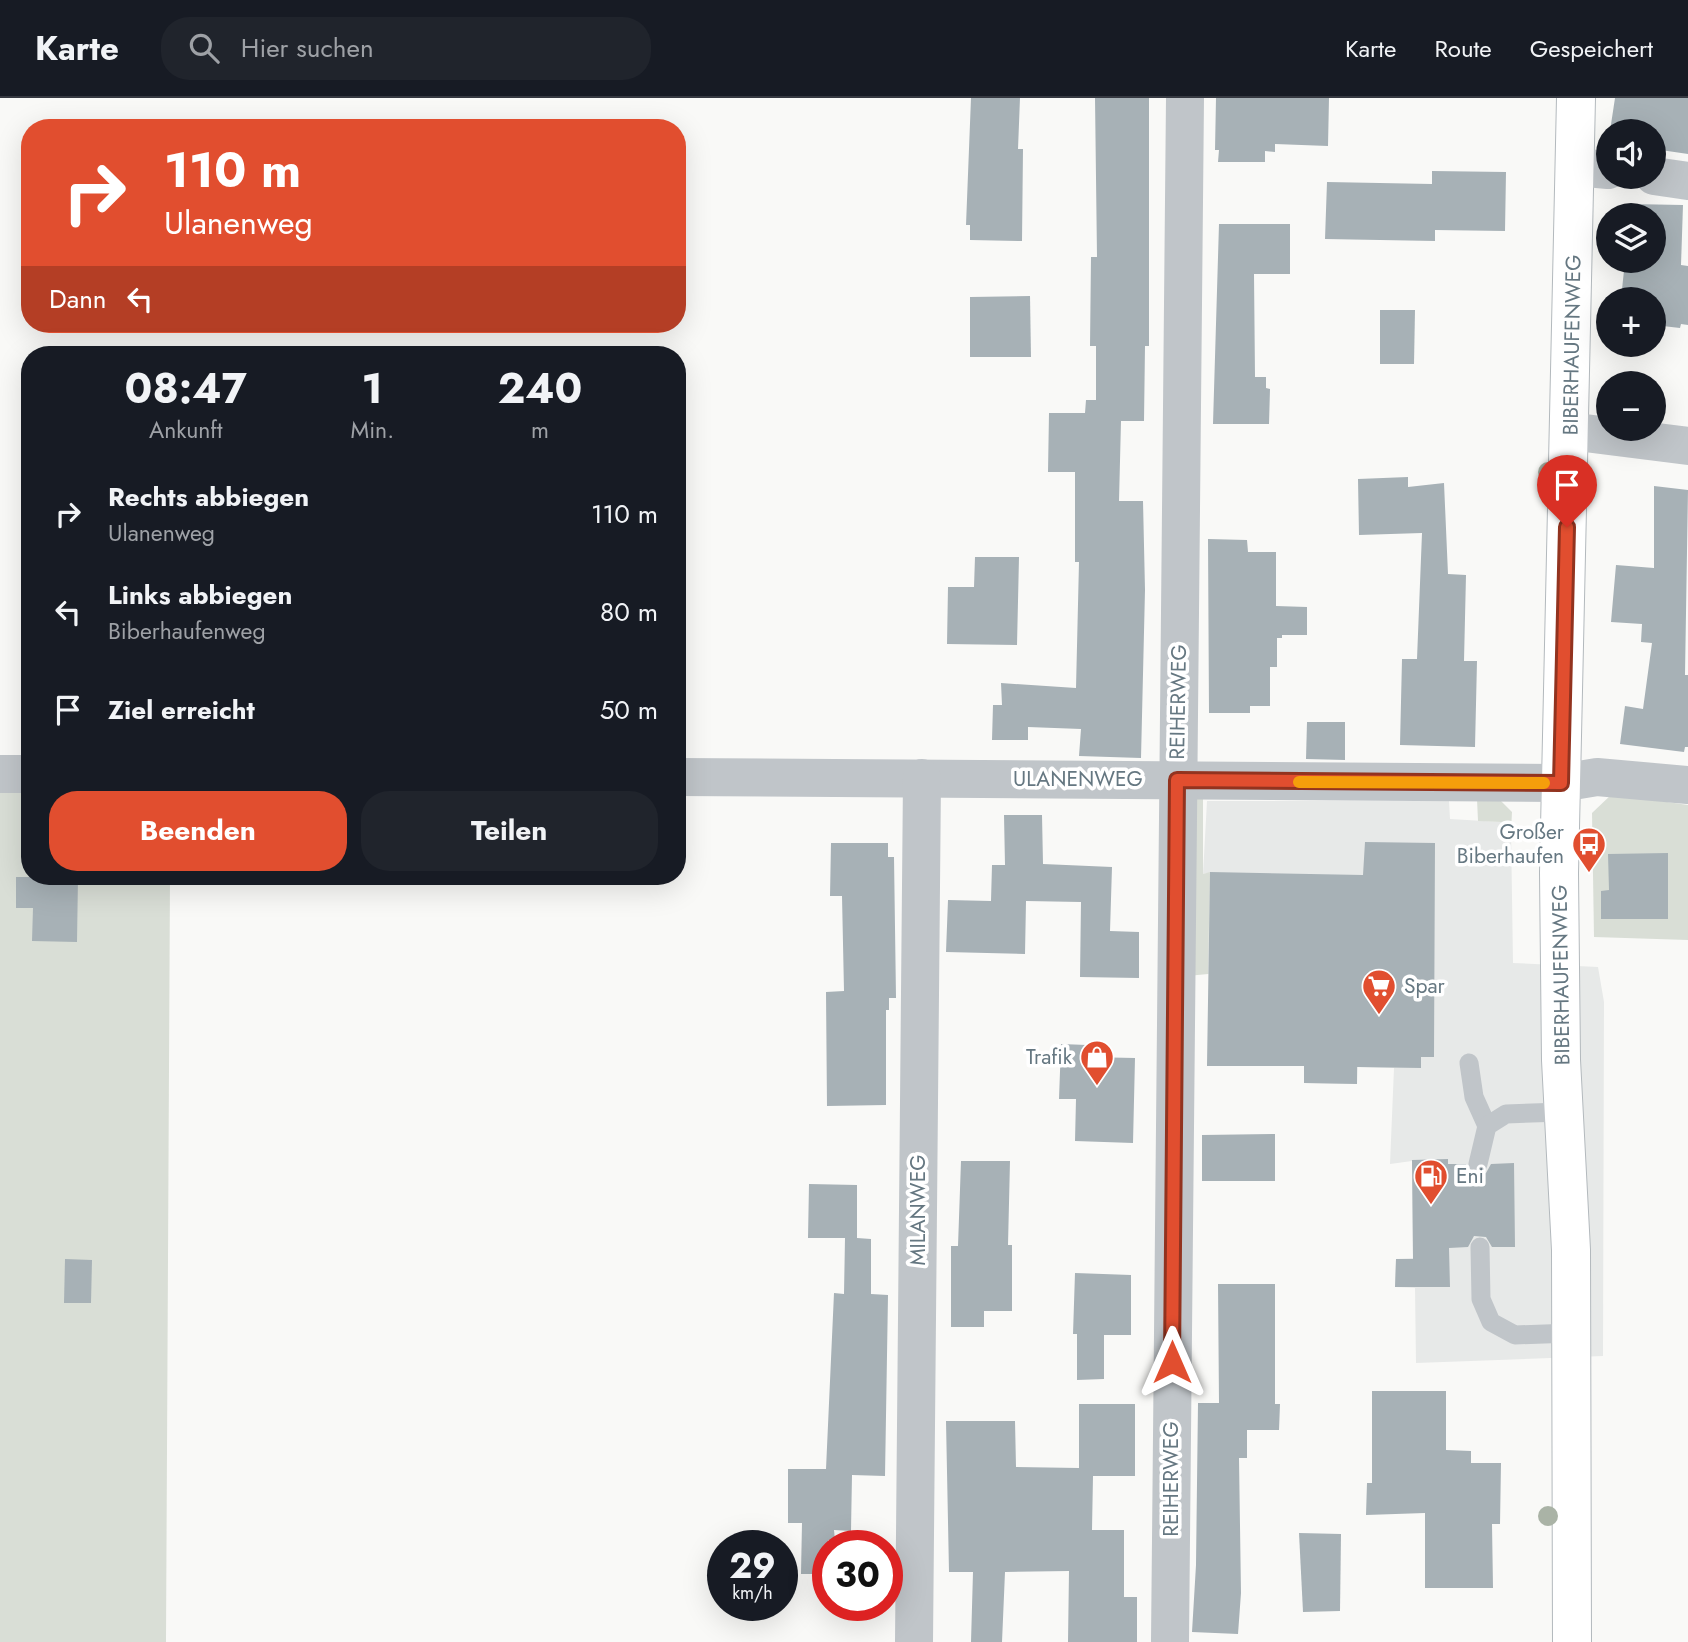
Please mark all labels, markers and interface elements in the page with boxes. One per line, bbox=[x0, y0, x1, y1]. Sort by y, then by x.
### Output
search box bbox=[161, 17, 651, 80]
text: Karte bbox=[35, 25, 119, 72]
icon: search bbox=[185, 29, 223, 67]
text: Hier suchen bbox=[241, 29, 374, 67]
text: Karte bbox=[1345, 31, 1396, 66]
text: Route bbox=[1434, 31, 1492, 66]
text: Gespeichert bbox=[1530, 31, 1653, 66]
map controls bbox=[1596, 119, 1666, 441]
button: sound bbox=[1596, 119, 1666, 189]
text: 110 m bbox=[164, 135, 301, 205]
icon: right bbox=[49, 147, 140, 238]
text: Ulanenweg bbox=[164, 200, 313, 246]
button: layers bbox=[1596, 203, 1666, 273]
street label: BIBERHAUFENWEG bbox=[1555, 254, 1589, 436]
text: Dann bbox=[49, 280, 107, 318]
icon: left bbox=[121, 280, 159, 318]
button: + bbox=[1596, 287, 1666, 357]
text: 08:47 bbox=[125, 358, 247, 419]
text: 1 bbox=[362, 358, 383, 419]
text: 240 bbox=[498, 358, 582, 419]
button: − bbox=[1596, 371, 1666, 441]
text: Ankunft bbox=[149, 413, 222, 447]
text: Min. bbox=[351, 413, 394, 447]
text: m bbox=[531, 413, 549, 447]
pin bbox=[1537, 455, 1597, 527]
icon: arrive bbox=[1548, 466, 1586, 504]
text: Rechts abbiegen bbox=[108, 478, 309, 516]
icon: right bbox=[49, 495, 87, 533]
text: 110 m bbox=[591, 495, 658, 533]
text: Ulanenweg bbox=[108, 516, 215, 550]
text: Links abbiegen bbox=[108, 576, 292, 614]
icon: left bbox=[49, 593, 87, 631]
text: 80 m bbox=[600, 593, 658, 631]
text: Biberhaufenweg bbox=[108, 614, 266, 648]
street label: REIHERWEG bbox=[1162, 644, 1194, 760]
icon: arrive bbox=[49, 691, 87, 729]
text: Ziel erreicht bbox=[108, 691, 255, 729]
text: 50 m bbox=[600, 691, 658, 729]
street label: ULANENWEG bbox=[1013, 764, 1143, 794]
button: Beenden bbox=[49, 791, 347, 871]
button: Teilen bbox=[361, 791, 658, 871]
place label: Großer Biberhaufen bbox=[1457, 817, 1565, 871]
bus stop icon: Großer Biberhaufen bbox=[1570, 825, 1608, 874]
street label: BIBERHAUFENWEG bbox=[1544, 884, 1578, 1066]
supermarket icon: Spar bbox=[1360, 967, 1398, 1016]
place label: Spar bbox=[1404, 971, 1446, 1001]
shop icon: Trafik bbox=[1078, 1038, 1116, 1087]
place label: Trafik bbox=[1026, 1042, 1073, 1072]
street label: MILANWEG bbox=[903, 1155, 933, 1266]
fuel station icon: Eni bbox=[1412, 1157, 1450, 1206]
place label: Eni bbox=[1456, 1161, 1484, 1191]
position arrow bbox=[1135, 1325, 1209, 1399]
street label: REIHERWEG bbox=[1156, 1421, 1186, 1537]
speed limit sign: 30 bbox=[812, 1530, 903, 1621]
text: 29 bbox=[729, 1541, 776, 1591]
text: km/h bbox=[732, 1580, 773, 1606]

